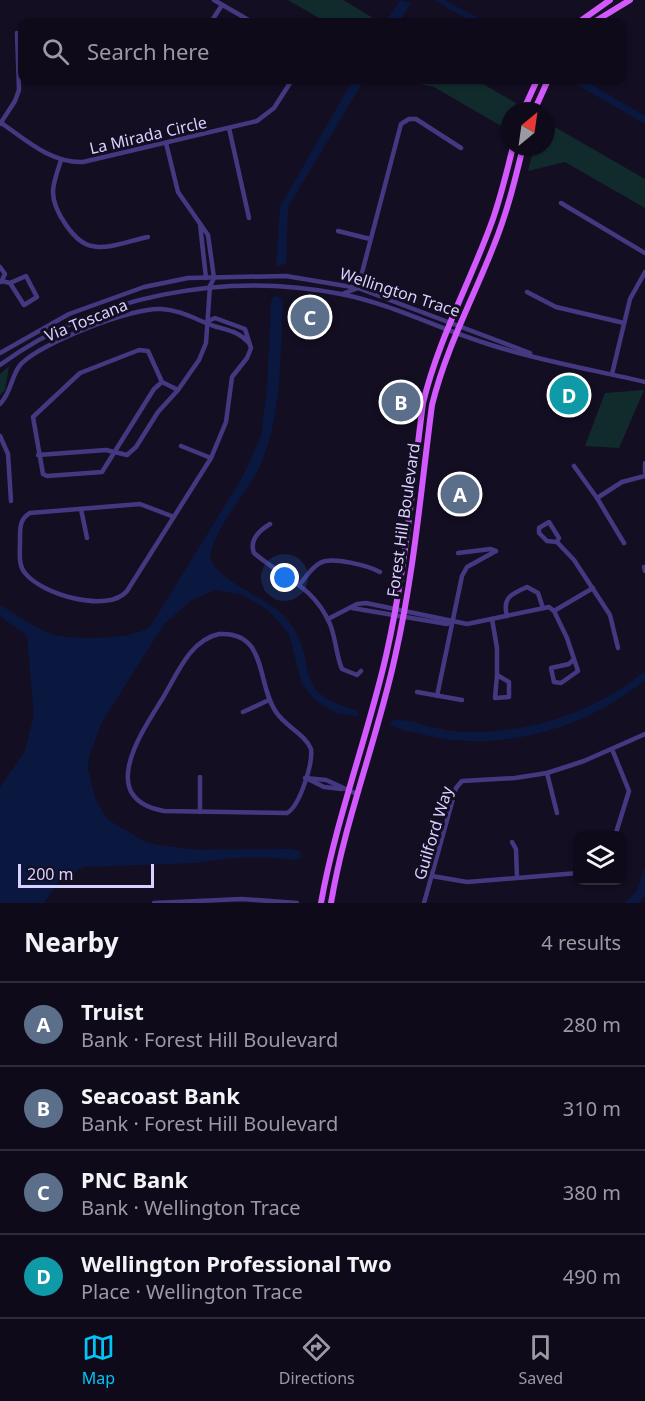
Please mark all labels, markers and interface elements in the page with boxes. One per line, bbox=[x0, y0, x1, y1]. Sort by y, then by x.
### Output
search box bbox=[18, 18, 627, 84]
icon: search bbox=[39, 35, 72, 68]
text: Search here bbox=[87, 36, 209, 66]
north arrow bbox=[501, 102, 555, 156]
street label: La Mirada Circle bbox=[87, 111, 209, 159]
street label: Wellington Trace bbox=[337, 262, 463, 322]
street label: Via Toscana bbox=[41, 293, 131, 347]
pin: C bbox=[290, 294, 330, 340]
pin: D bbox=[550, 372, 588, 418]
pin: B bbox=[382, 380, 420, 424]
street label: Forest Hill Boulevard bbox=[381, 442, 425, 598]
pin: A bbox=[440, 472, 480, 516]
your location bbox=[270, 563, 299, 592]
street label: Guilford Way bbox=[408, 783, 458, 883]
map controls bbox=[573, 831, 627, 885]
button: layers bbox=[573, 831, 627, 885]
scale bar bbox=[18, 861, 154, 888]
text: 200 m bbox=[27, 863, 74, 885]
text: Nearby bbox=[24, 924, 119, 960]
text: 4 results bbox=[541, 929, 621, 956]
text: Truist bbox=[81, 996, 144, 1026]
text: A bbox=[37, 1011, 50, 1038]
text: 280 m bbox=[563, 1011, 621, 1038]
text: Bank · Forest Hill Boulevard bbox=[81, 1026, 338, 1053]
text: Seacoast Bank bbox=[81, 1080, 240, 1110]
text: B bbox=[37, 1095, 50, 1122]
text: 310 m bbox=[563, 1095, 621, 1122]
text: Bank · Forest Hill Boulevard bbox=[81, 1110, 338, 1137]
text: PNC Bank bbox=[81, 1164, 188, 1194]
text: C bbox=[37, 1179, 50, 1206]
text: 380 m bbox=[563, 1179, 621, 1206]
text: Bank · Wellington Trace bbox=[81, 1194, 301, 1221]
text: Wellington Professional Two bbox=[81, 1248, 392, 1278]
text: D bbox=[36, 1263, 51, 1290]
text: 490 m bbox=[563, 1263, 621, 1290]
text: Place · Wellington Trace bbox=[81, 1278, 303, 1305]
tab: Map bbox=[82, 1331, 115, 1389]
tab: Directions bbox=[279, 1331, 355, 1389]
tab: Saved bbox=[518, 1331, 563, 1389]

